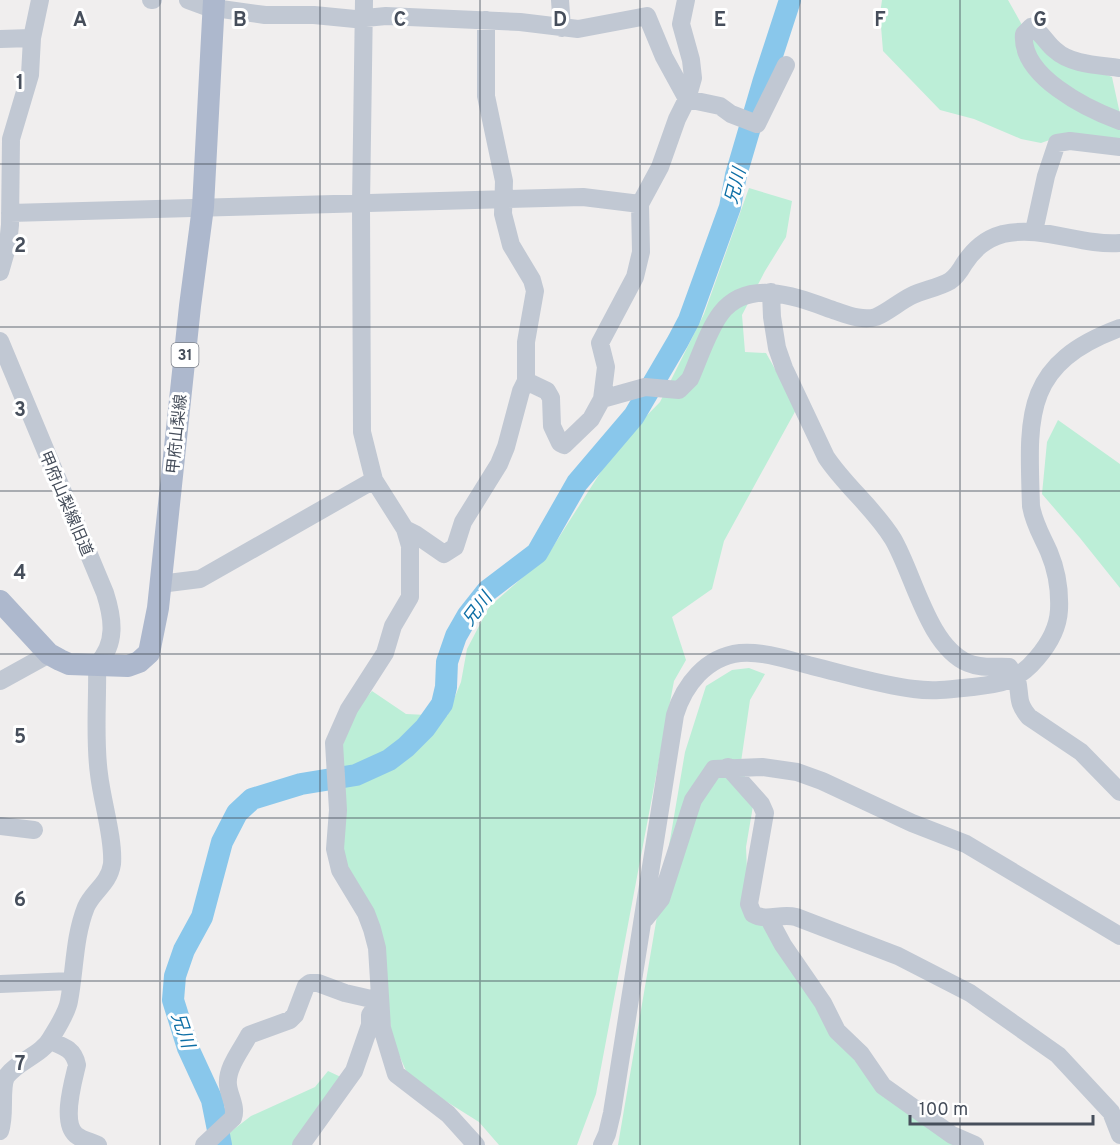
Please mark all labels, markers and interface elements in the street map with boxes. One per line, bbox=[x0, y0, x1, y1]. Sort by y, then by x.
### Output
text: A bbox=[73, 8, 87, 34]
text: B bbox=[233, 8, 247, 34]
text: C bbox=[394, 8, 406, 34]
text: D bbox=[553, 8, 567, 34]
text: E bbox=[714, 8, 726, 34]
text: F bbox=[874, 8, 886, 34]
text: G bbox=[1033, 8, 1047, 34]
text: 1 bbox=[16, 71, 24, 97]
water label: 兄川 bbox=[721, 164, 753, 207]
text: 2 bbox=[14, 234, 26, 260]
road number: 31 bbox=[172, 343, 198, 367]
street label: 甲府山梨線 bbox=[164, 393, 192, 475]
text: 3 bbox=[14, 398, 26, 424]
street label: 甲府山梨線旧道 bbox=[34, 448, 96, 559]
text: 4 bbox=[14, 561, 26, 587]
water label: 兄川 bbox=[458, 587, 499, 631]
text: 5 bbox=[14, 725, 26, 751]
text: 6 bbox=[14, 888, 26, 914]
water label: 兄川 bbox=[165, 1010, 199, 1053]
text: 7 bbox=[15, 1052, 25, 1078]
scale bar bbox=[910, 1088, 1093, 1126]
text: 100 m bbox=[919, 1099, 968, 1122]

